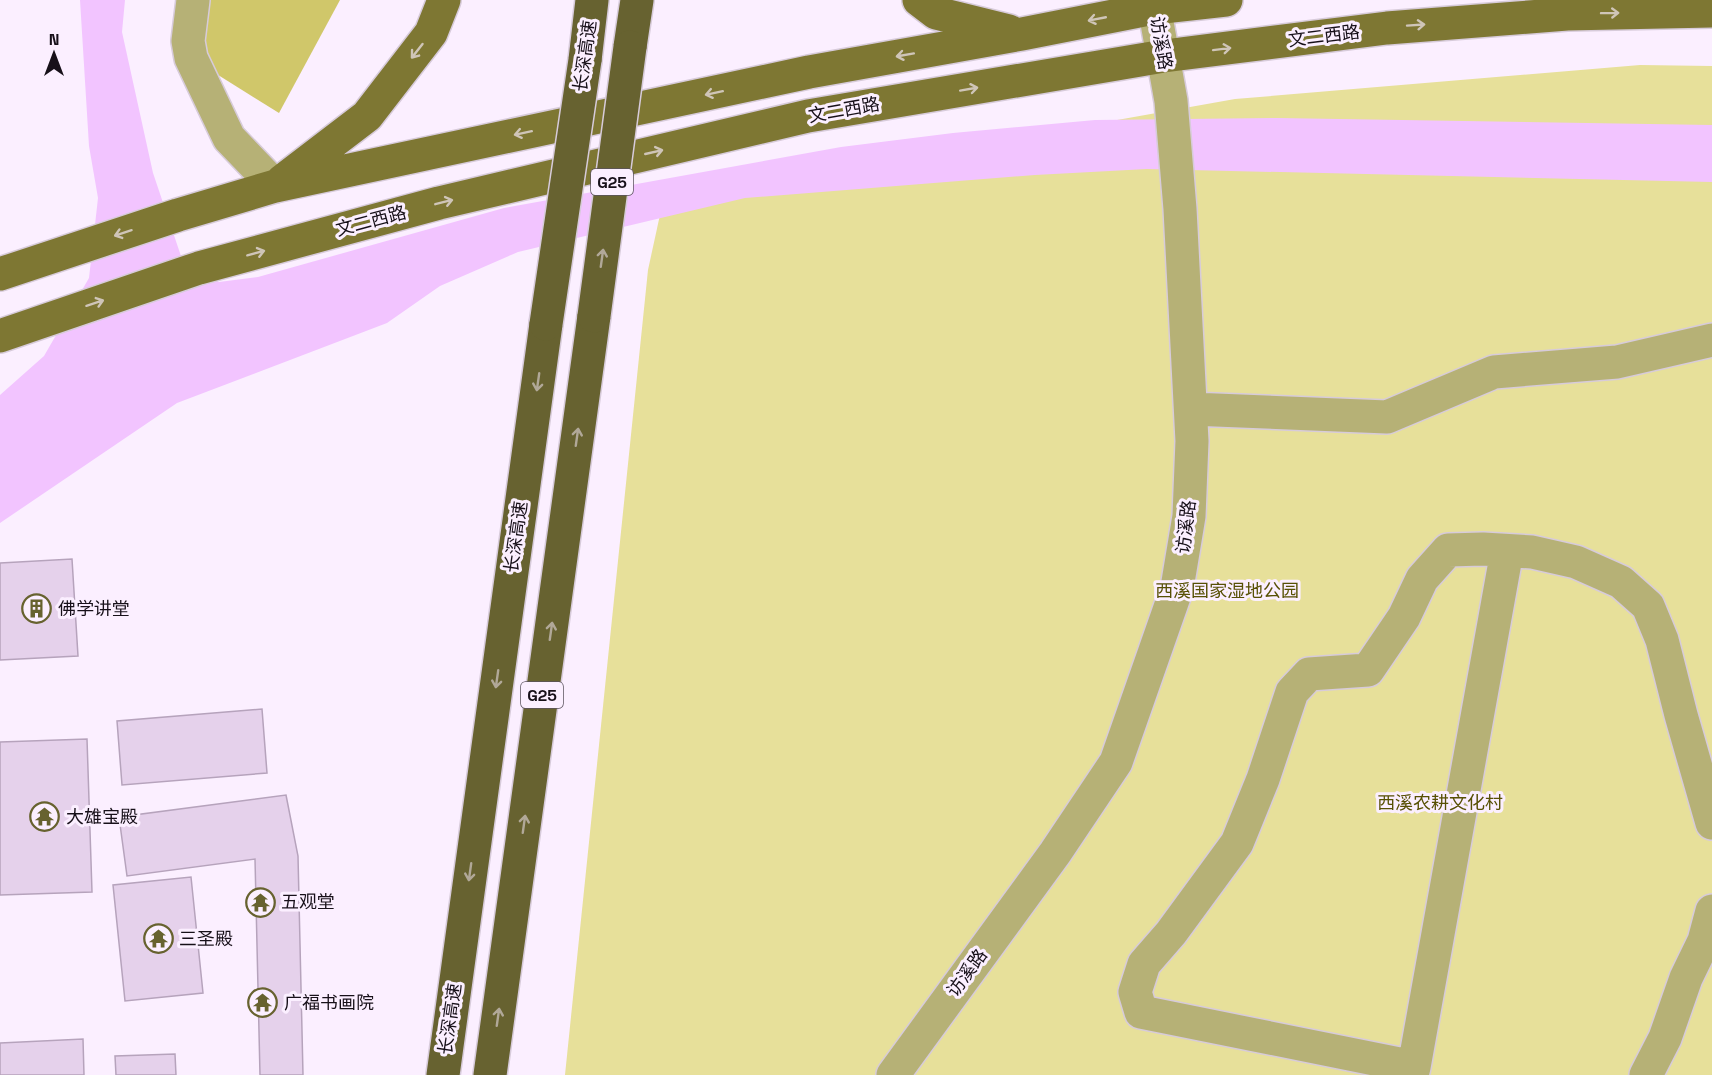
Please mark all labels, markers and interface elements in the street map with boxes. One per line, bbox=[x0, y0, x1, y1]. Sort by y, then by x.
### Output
one-way arrow bbox=[1600, 7, 1620, 19]
one-way arrow bbox=[1088, 14, 1107, 25]
street label: 访溪路 bbox=[1145, 14, 1178, 71]
street label: 长深高速 bbox=[568, 19, 601, 93]
street label: 文二西路 bbox=[1287, 20, 1361, 51]
one-way arrow bbox=[1405, 20, 1425, 31]
north arrow bbox=[24, 24, 84, 84]
text: N bbox=[49, 29, 59, 50]
one-way arrow bbox=[410, 43, 423, 59]
one-way arrow bbox=[1212, 43, 1231, 54]
one-way arrow bbox=[896, 50, 916, 61]
one-way arrow bbox=[958, 83, 978, 94]
one-way arrow bbox=[705, 87, 724, 99]
street label: 文二西路 bbox=[806, 92, 881, 127]
one-way arrow bbox=[514, 128, 534, 139]
one-way arrow bbox=[644, 146, 663, 158]
road number: G25 bbox=[591, 169, 633, 195]
one-way arrow bbox=[434, 195, 453, 207]
street label: 文二西路 bbox=[333, 200, 409, 241]
one-way arrow bbox=[114, 228, 133, 239]
one-way arrow bbox=[246, 247, 265, 258]
one-way arrow bbox=[596, 248, 607, 268]
one-way arrow bbox=[85, 297, 104, 308]
one-way arrow bbox=[532, 371, 543, 391]
one-way arrow bbox=[572, 428, 583, 448]
street label: 访溪路 bbox=[1171, 499, 1200, 555]
street label: 长深高速 bbox=[499, 500, 532, 574]
park label: 西溪国家湿地公园 bbox=[1155, 579, 1299, 602]
building icon: 佛学讲堂 bbox=[21, 593, 53, 625]
place label: 佛学讲堂 bbox=[58, 597, 130, 620]
one-way arrow bbox=[545, 621, 556, 641]
one-way arrow bbox=[491, 669, 502, 688]
road number: G25 bbox=[521, 682, 563, 708]
park label: 西溪农耕文化村 bbox=[1377, 791, 1503, 814]
temple icon: 大雄宝殿 bbox=[29, 801, 61, 833]
place label: 大雄宝殿 bbox=[66, 805, 138, 828]
one-way arrow bbox=[519, 814, 530, 834]
one-way arrow bbox=[465, 862, 476, 882]
temple icon: 五观堂 bbox=[244, 886, 276, 918]
place label: 五观堂 bbox=[281, 890, 335, 913]
temple icon: 三圣殿 bbox=[142, 923, 174, 955]
place label: 三圣殿 bbox=[179, 927, 233, 950]
street label: 访溪路 bbox=[941, 944, 992, 1001]
street label: 长深高速 bbox=[433, 982, 466, 1056]
temple icon: 广福书画院 bbox=[247, 987, 279, 1019]
place label: 广福书画院 bbox=[284, 991, 374, 1014]
one-way arrow bbox=[493, 1008, 504, 1027]

